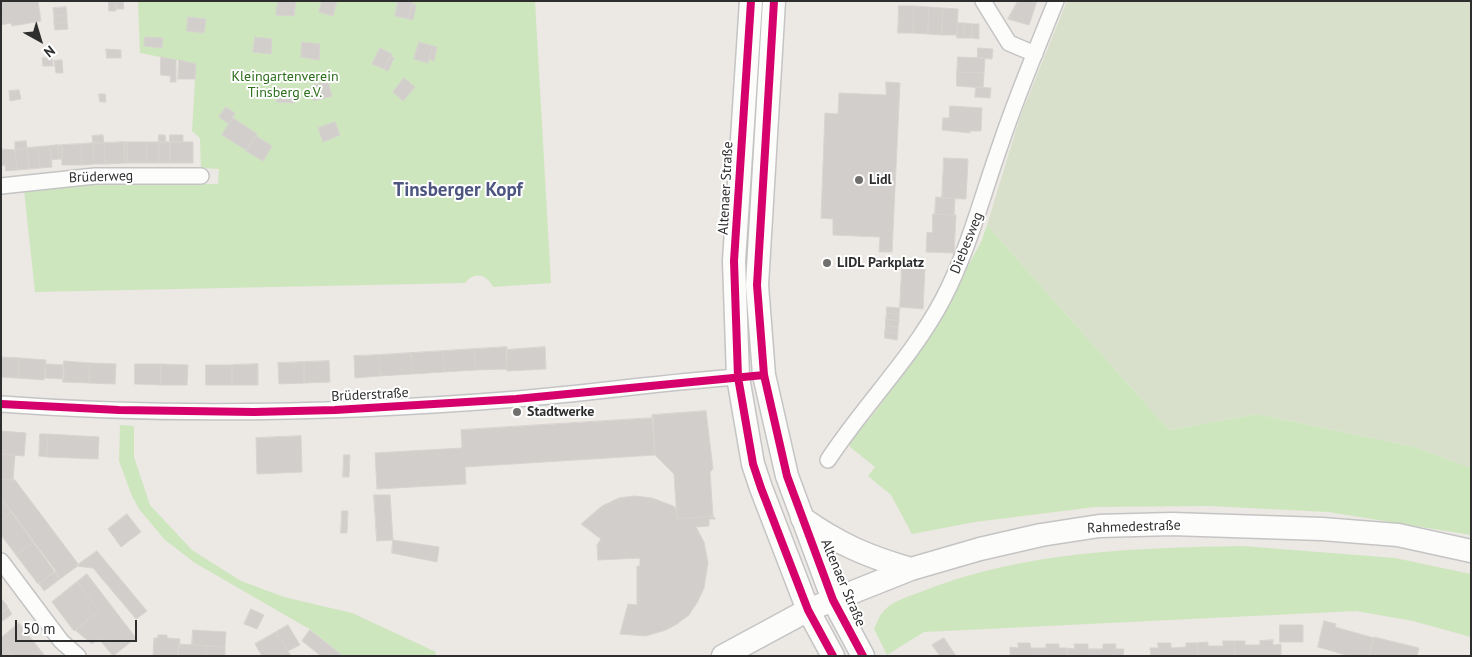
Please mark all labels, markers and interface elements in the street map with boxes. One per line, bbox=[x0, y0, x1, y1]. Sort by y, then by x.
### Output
north arrow bbox=[15, 15, 65, 65]
text: N bbox=[40, 42, 59, 62]
park label: Kleingartenverein Tinsberg e.V. bbox=[231, 69, 339, 102]
street label: Altenaer Straße bbox=[715, 141, 737, 235]
street label: Brüderweg bbox=[68, 167, 134, 187]
place label: Lidl bbox=[869, 172, 892, 188]
marker: Lidl bbox=[853, 174, 865, 186]
district label: Tinsberger Kopf bbox=[393, 180, 523, 202]
street label: Diebesweg bbox=[947, 210, 987, 276]
place label: LIDL Parkplatz bbox=[837, 255, 924, 271]
marker: LIDL Parkplatz bbox=[821, 257, 833, 269]
street label: Brüderstraße bbox=[331, 385, 409, 405]
place label: Stadtwerke bbox=[527, 404, 594, 420]
marker: Stadtwerke bbox=[511, 406, 523, 418]
street label: Rahmedestraße bbox=[1087, 517, 1181, 537]
street label: Altenaer Straße bbox=[817, 537, 869, 629]
scale bar bbox=[18, 610, 140, 642]
text: 50 m bbox=[23, 619, 56, 638]

